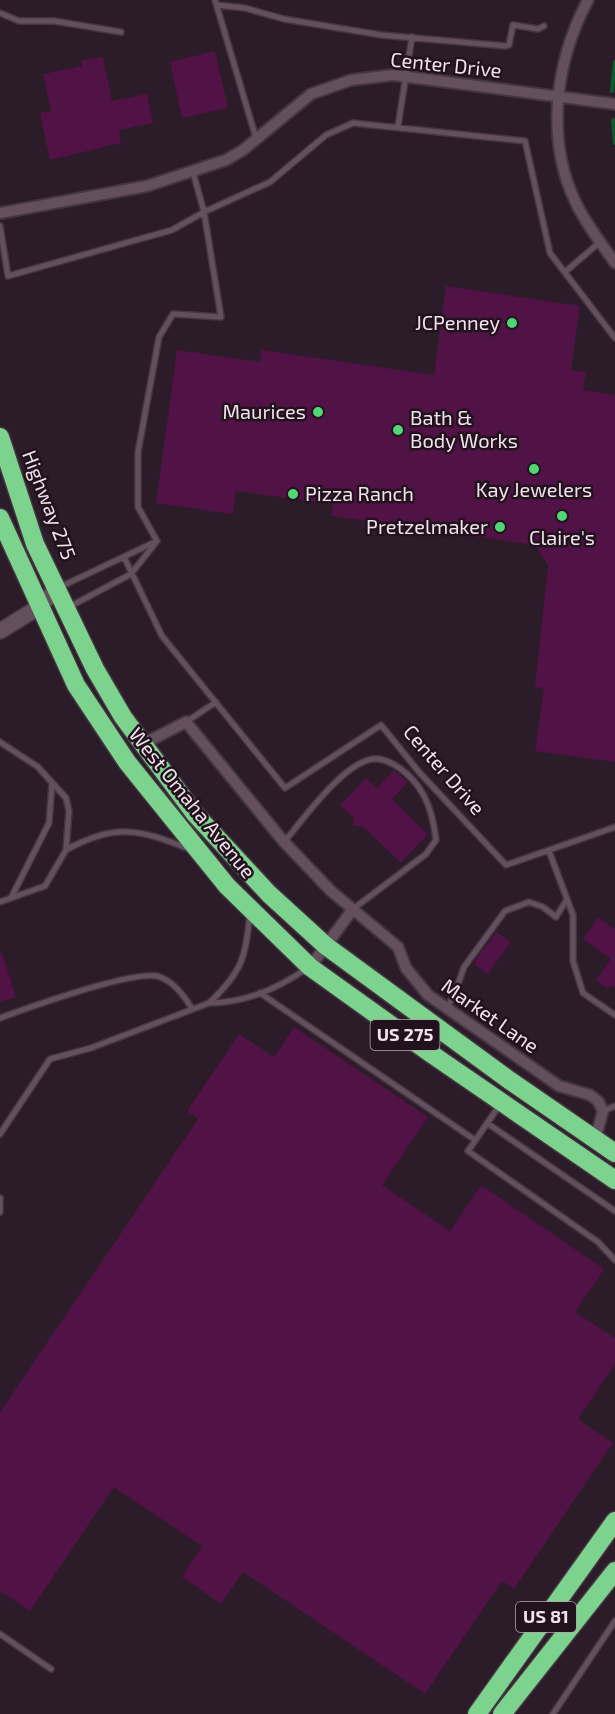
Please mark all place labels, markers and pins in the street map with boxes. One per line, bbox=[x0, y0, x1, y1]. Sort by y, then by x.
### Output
place label: JCPenney bbox=[415, 310, 500, 334]
marker: JCPenney bbox=[505, 316, 519, 330]
place label: Maurices bbox=[223, 399, 306, 423]
marker: Maurices bbox=[311, 405, 325, 419]
place label: Bath & Body Works bbox=[410, 405, 518, 452]
marker: Bath & Body Works bbox=[391, 423, 405, 437]
marker: Kay Jewelers bbox=[527, 462, 541, 476]
place label: Kay Jewelers bbox=[476, 477, 592, 501]
place label: Pizza Ranch bbox=[305, 481, 414, 505]
marker: Pizza Ranch bbox=[286, 487, 300, 501]
marker: Claire's bbox=[555, 509, 569, 523]
place label: Pretzelmaker bbox=[366, 514, 488, 538]
marker: Pretzelmaker bbox=[493, 520, 507, 534]
place label: Claire's bbox=[529, 525, 595, 549]

